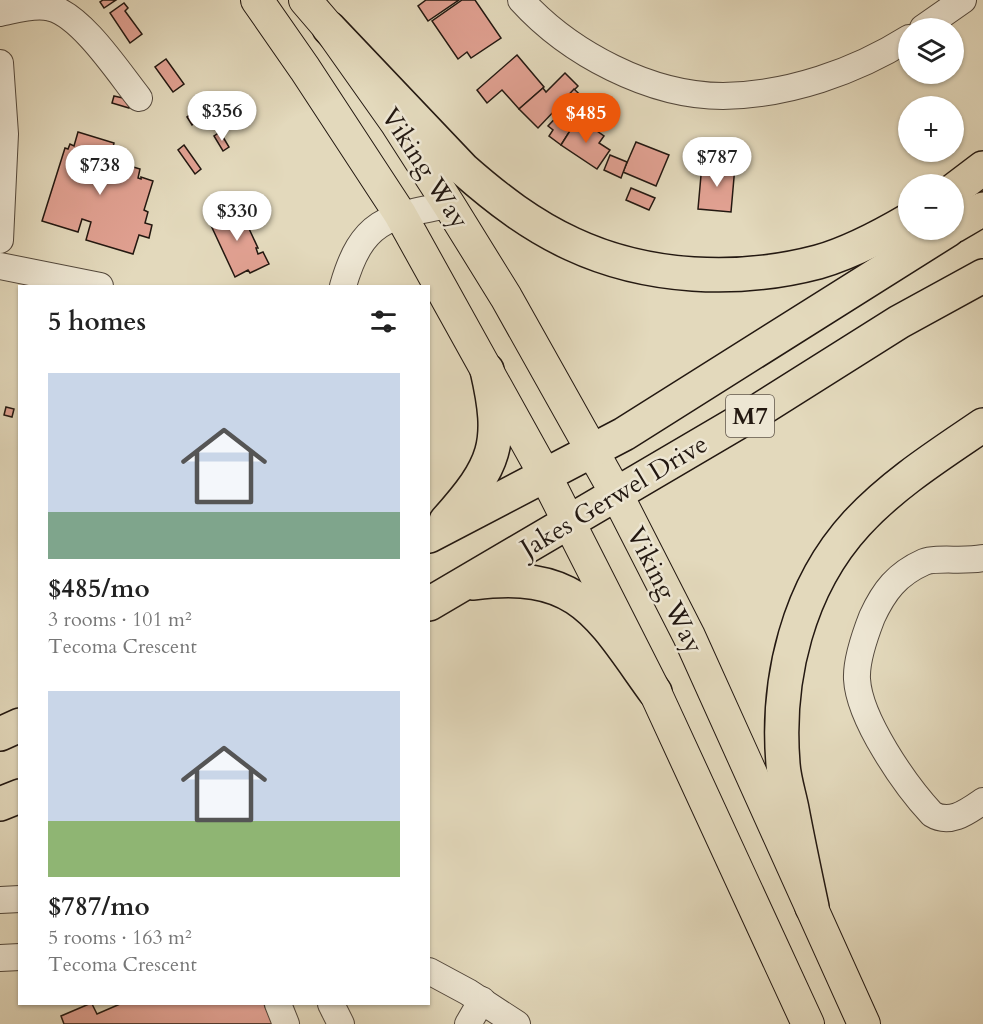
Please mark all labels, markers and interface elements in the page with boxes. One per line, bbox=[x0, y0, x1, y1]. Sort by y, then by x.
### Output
map controls bbox=[898, 18, 964, 240]
button: layers bbox=[898, 18, 964, 84]
pin: $356 bbox=[186, 91, 258, 142]
pin: $485 bbox=[550, 93, 622, 144]
button: + bbox=[898, 96, 964, 162]
text: $356 bbox=[202, 97, 242, 124]
text: $485 bbox=[566, 99, 606, 126]
street label: Viking Way bbox=[373, 101, 477, 235]
pin: $787 bbox=[681, 137, 753, 188]
text: $787 bbox=[697, 143, 737, 170]
pin: $738 bbox=[64, 145, 136, 196]
text: $738 bbox=[80, 151, 120, 178]
button: − bbox=[898, 174, 964, 240]
pin: $330 bbox=[201, 191, 273, 242]
text: $330 bbox=[217, 197, 257, 224]
text: 5 homes bbox=[48, 304, 146, 339]
icon: filters bbox=[367, 305, 400, 338]
road number: M7 bbox=[726, 395, 774, 437]
icon: home bbox=[170, 412, 278, 520]
street label: Jakes Gerwel Drive bbox=[511, 426, 714, 568]
street label: Viking Way bbox=[618, 521, 712, 660]
text: $485/mo bbox=[48, 571, 150, 606]
text: 3 rooms · 101 m² bbox=[48, 606, 192, 633]
text: Tecoma Crescent bbox=[48, 633, 197, 660]
icon: home bbox=[170, 730, 278, 838]
text: $787/mo bbox=[48, 889, 150, 924]
text: 5 rooms · 163 m² bbox=[48, 924, 192, 951]
text: Tecoma Crescent bbox=[48, 951, 197, 978]

